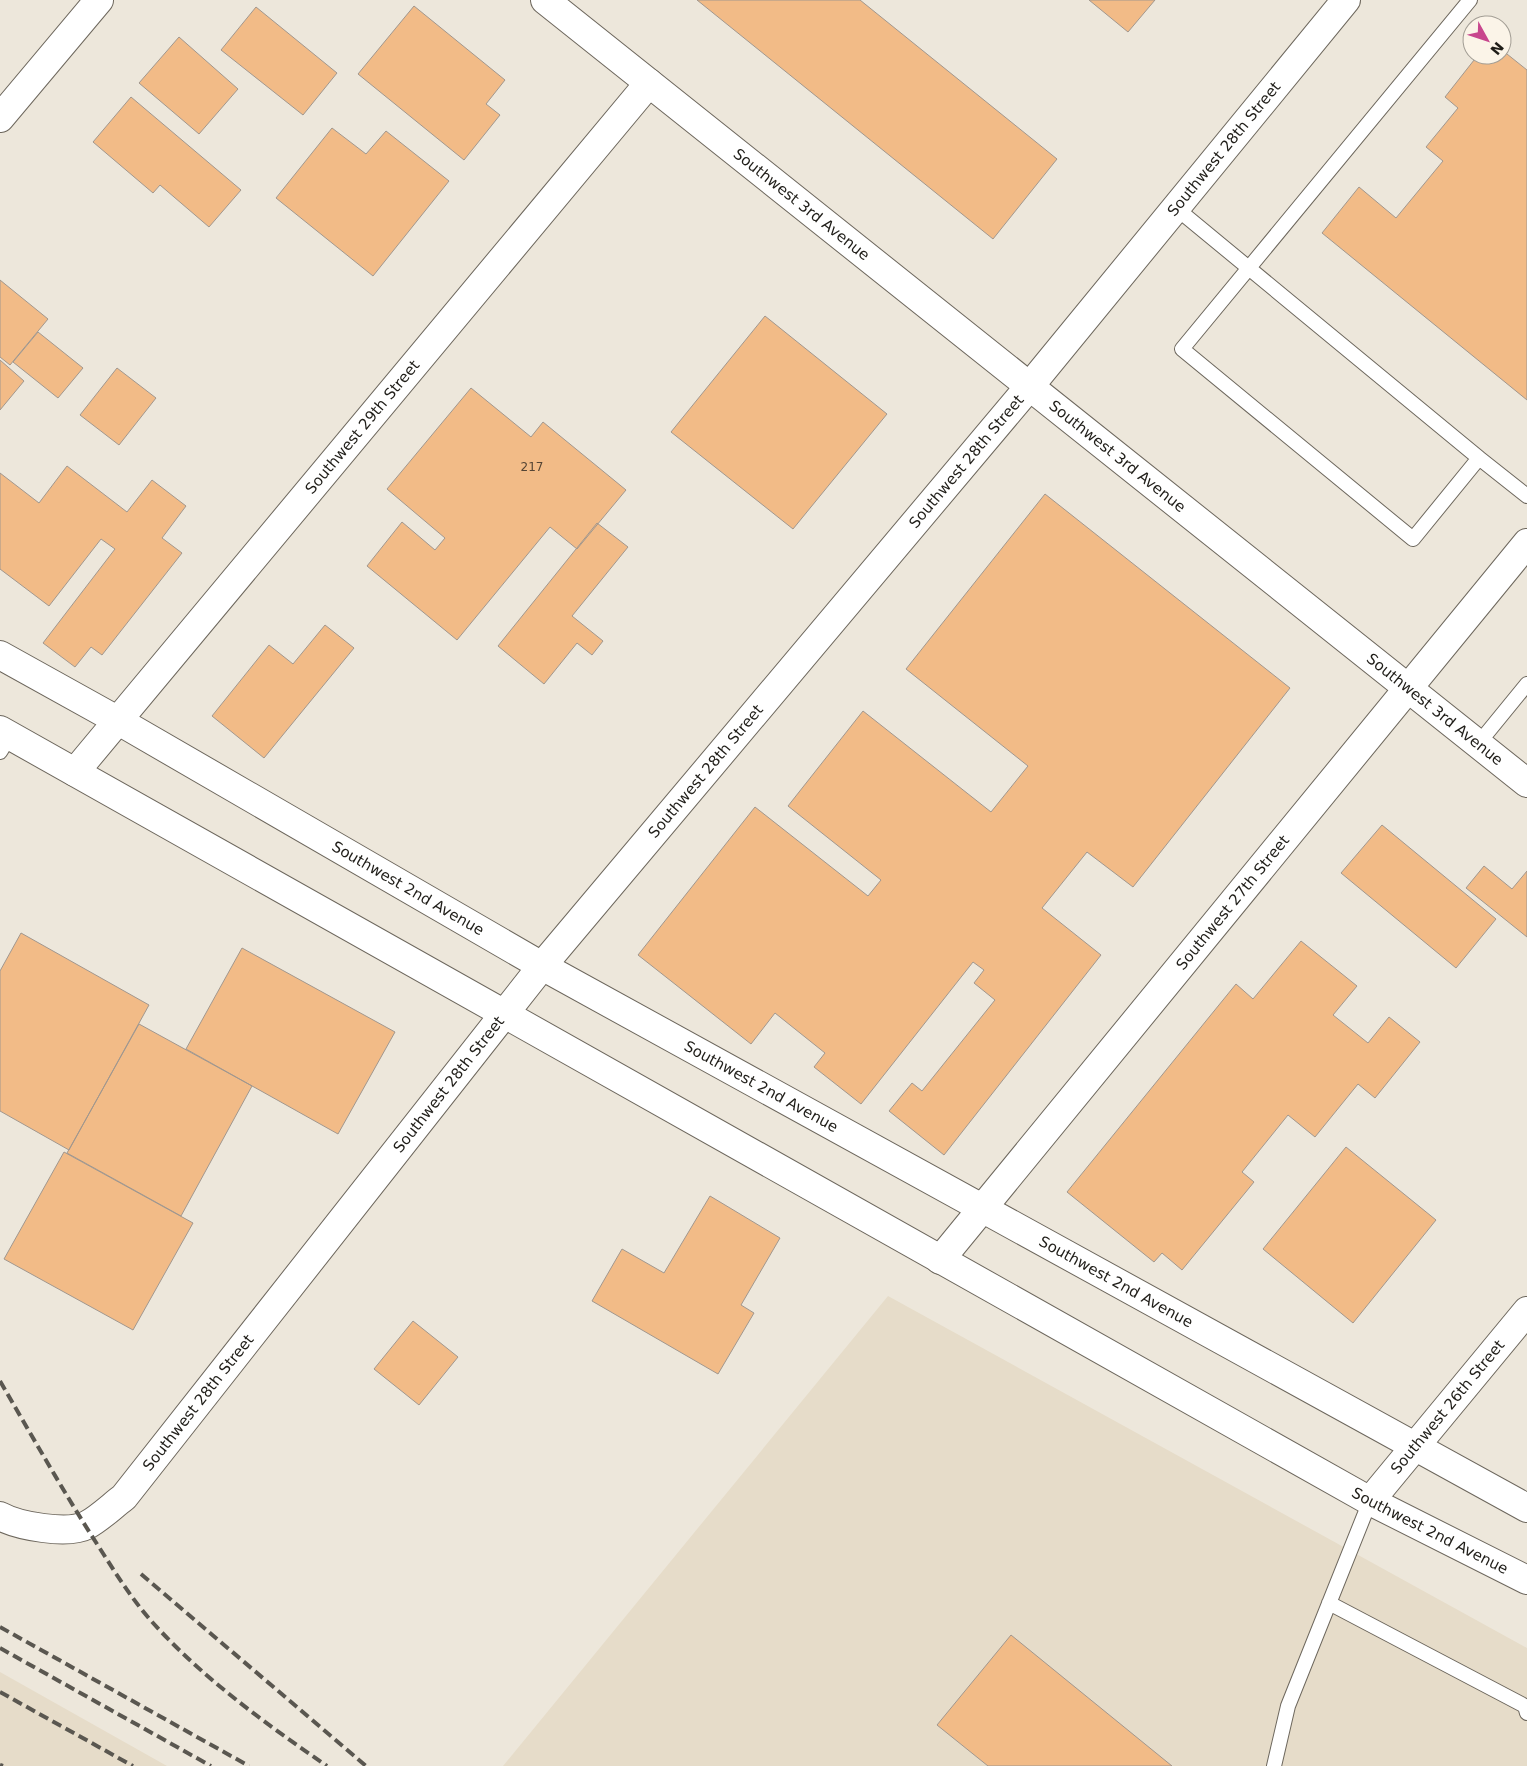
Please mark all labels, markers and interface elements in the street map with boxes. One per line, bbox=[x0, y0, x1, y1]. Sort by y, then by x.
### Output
north arrow bbox=[1462, 15, 1512, 65]
text: N bbox=[1487, 39, 1507, 58]
street label: Southwest 28th Street bbox=[1164, 78, 1284, 220]
street label: Southwest 3rd Avenue bbox=[730, 145, 873, 264]
street label: Southwest 29th Street bbox=[302, 356, 423, 498]
street label: Southwest 28th Street bbox=[905, 391, 1028, 532]
street label: Southwest 3rd Avenue bbox=[1046, 397, 1189, 516]
house number: 217 bbox=[521, 460, 543, 474]
street label: Southwest 3rd Avenue bbox=[1363, 650, 1507, 769]
street label: Southwest 28th Street bbox=[645, 701, 767, 842]
street label: Southwest 27th Street bbox=[1172, 832, 1293, 973]
street label: Southwest 2nd Avenue bbox=[329, 837, 487, 939]
street label: Southwest 28th Street bbox=[390, 1013, 508, 1156]
street label: Southwest 2nd Avenue bbox=[681, 1037, 841, 1136]
street label: Southwest 2nd Avenue bbox=[1036, 1232, 1196, 1331]
street label: Southwest 28th Street bbox=[139, 1331, 258, 1474]
street label: Southwest 26th Street bbox=[1387, 1336, 1508, 1478]
street label: Southwest 2nd Avenue bbox=[1349, 1484, 1511, 1578]

